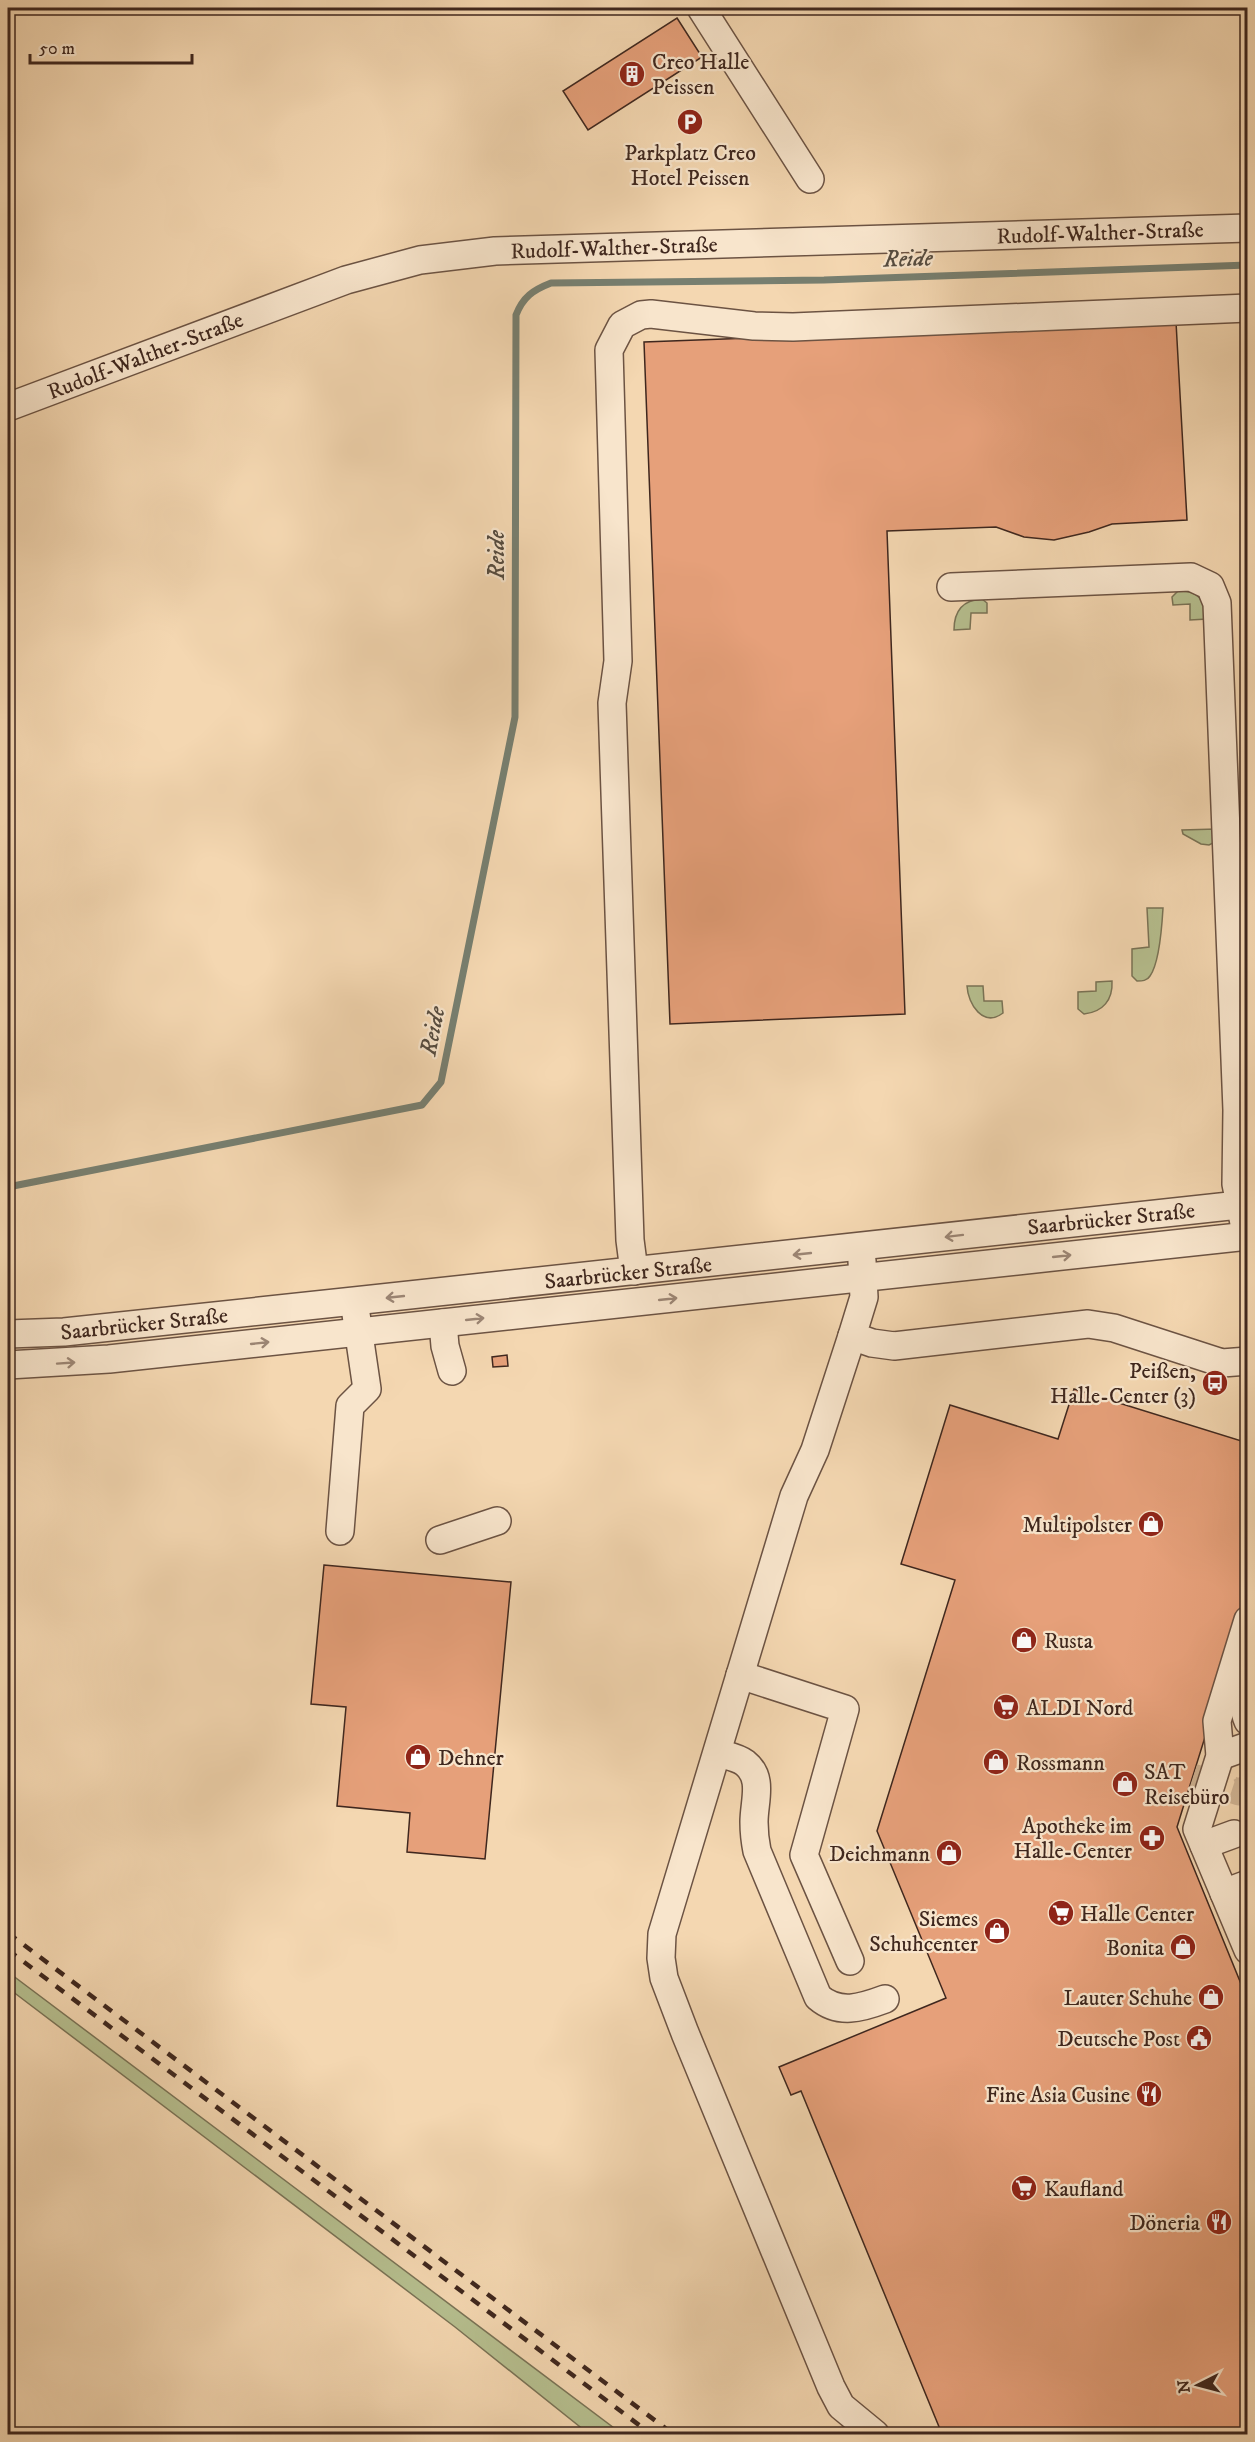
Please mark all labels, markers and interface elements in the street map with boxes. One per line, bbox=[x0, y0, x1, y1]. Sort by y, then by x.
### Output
scale bar bbox=[30, 27, 192, 65]
text: 50 m bbox=[39, 38, 75, 60]
place label: Creo Halle Peissen bbox=[652, 49, 749, 101]
building icon: Creo Halle Peissen bbox=[617, 59, 647, 89]
parking icon: Parkplatz Creo Hotel Peissen bbox=[675, 107, 705, 137]
place label: Parkplatz Creo Hotel Peissen bbox=[624, 140, 756, 192]
street label: Rudolf-Walther-Straße bbox=[996, 216, 1204, 251]
street label: Rudolf-Walther-Straße bbox=[510, 231, 718, 266]
water label: Reide bbox=[882, 243, 934, 275]
street label: Rudolf-Walther-Straße bbox=[44, 307, 247, 406]
water label: Reide bbox=[482, 529, 512, 581]
water label: Reide bbox=[413, 1003, 453, 1059]
street label: Saarbrücker Straße bbox=[1026, 1197, 1196, 1242]
one-way arrow bbox=[944, 1231, 964, 1242]
one-way arrow bbox=[793, 1249, 812, 1260]
one-way arrow bbox=[1051, 1250, 1071, 1261]
street label: Saarbrücker Straße bbox=[543, 1251, 713, 1296]
one-way arrow bbox=[386, 1292, 406, 1303]
one-way arrow bbox=[658, 1293, 678, 1304]
street label: Saarbrücker Straße bbox=[59, 1302, 229, 1347]
one-way arrow bbox=[464, 1313, 484, 1324]
one-way arrow bbox=[249, 1337, 269, 1348]
one-way arrow bbox=[55, 1357, 75, 1368]
place label: Peißen, Halle-Center (3) bbox=[1050, 1358, 1196, 1410]
bus stop icon: Peißen, Halle-Center (3) bbox=[1200, 1368, 1230, 1398]
shop icon: Multipolster bbox=[1136, 1509, 1166, 1539]
place label: Multipolster bbox=[1022, 1512, 1133, 1539]
shop icon: Rusta bbox=[1009, 1625, 1039, 1655]
place label: Rusta bbox=[1044, 1628, 1094, 1655]
supermarket icon: ALDI Nord bbox=[991, 1692, 1021, 1722]
place label: ALDI Nord bbox=[1026, 1695, 1133, 1722]
shop icon: Dehner bbox=[403, 1742, 433, 1772]
place label: Dehner bbox=[438, 1745, 505, 1772]
shop icon: Rossmann bbox=[981, 1747, 1011, 1777]
place label: Rossmann bbox=[1016, 1750, 1105, 1777]
place label: SAT Reisebüro bbox=[1144, 1759, 1230, 1811]
shop icon: SAT Reisebüro bbox=[1110, 1769, 1140, 1799]
place label: Apotheke im Halle-Center bbox=[1014, 1813, 1133, 1865]
pharmacy icon: Apotheke im Halle-Center bbox=[1137, 1823, 1167, 1853]
shop icon: Deichmann bbox=[934, 1838, 964, 1868]
place label: Deichmann bbox=[829, 1841, 930, 1868]
supermarket icon: Halle Center bbox=[1046, 1898, 1076, 1928]
place label: Halle Center bbox=[1080, 1901, 1195, 1928]
place label: Siemes Schuhcenter bbox=[869, 1906, 979, 1958]
shop icon: Siemes Schuhcenter bbox=[982, 1916, 1012, 1946]
shop icon: Bonita bbox=[1168, 1932, 1198, 1962]
place label: Bonita bbox=[1106, 1935, 1165, 1962]
shop icon: Lauter Schuhe bbox=[1196, 1982, 1226, 2012]
place label: Lauter Schuhe bbox=[1064, 1985, 1192, 2012]
public building icon: Deutsche Post bbox=[1184, 2023, 1214, 2053]
place label: Deutsche Post bbox=[1057, 2026, 1180, 2053]
restaurant icon: Fine Asia Cusine bbox=[1134, 2079, 1164, 2109]
place label: Fine Asia Cusine bbox=[986, 2082, 1130, 2109]
supermarket icon: Kaufland bbox=[1009, 2173, 1039, 2203]
place label: Kaufland bbox=[1044, 2176, 1124, 2203]
restaurant icon: Döneria bbox=[1204, 2207, 1234, 2237]
place label: Döneria bbox=[1129, 2210, 1201, 2237]
north arrow bbox=[1168, 2355, 1228, 2415]
text: N bbox=[1173, 2379, 1195, 2394]

